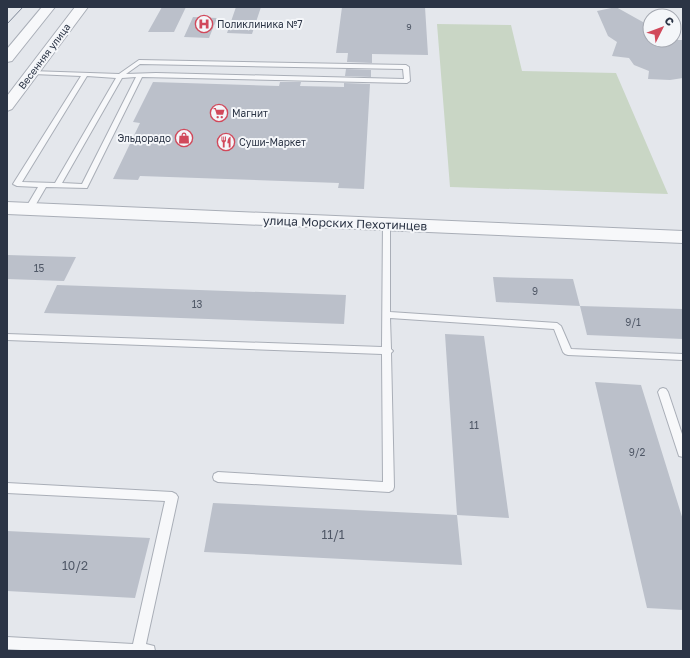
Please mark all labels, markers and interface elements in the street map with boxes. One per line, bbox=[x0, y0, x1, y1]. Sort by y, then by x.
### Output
north arrow bbox=[642, 8, 682, 48]
hospital icon: Поликлиника №7 bbox=[194, 14, 214, 34]
text: С bbox=[662, 14, 677, 28]
place label: Поликлиника №7 bbox=[217, 18, 303, 30]
street label: Весенняя улица bbox=[15, 21, 73, 91]
house number: 9 bbox=[406, 21, 412, 32]
supermarket icon: Магнит bbox=[209, 103, 229, 123]
place label: Магнит bbox=[232, 107, 268, 119]
shop icon: Эльдорадо bbox=[174, 128, 194, 148]
place label: Эльдорадо bbox=[118, 132, 171, 144]
restaurant icon: Суши-Маркет bbox=[216, 132, 236, 152]
place label: Суши-Маркет bbox=[239, 136, 306, 148]
street label: улица Морских Пехотинцев bbox=[263, 213, 428, 233]
house number: 15 bbox=[34, 262, 45, 274]
house number: 9 bbox=[532, 285, 538, 297]
house number: 13 bbox=[192, 298, 202, 310]
house number: 9/1 bbox=[625, 316, 641, 328]
house number: 11 bbox=[469, 419, 479, 431]
house number: 9/2 bbox=[629, 446, 646, 458]
house number: 11/1 bbox=[321, 527, 345, 542]
house number: 10/2 bbox=[62, 558, 88, 573]

